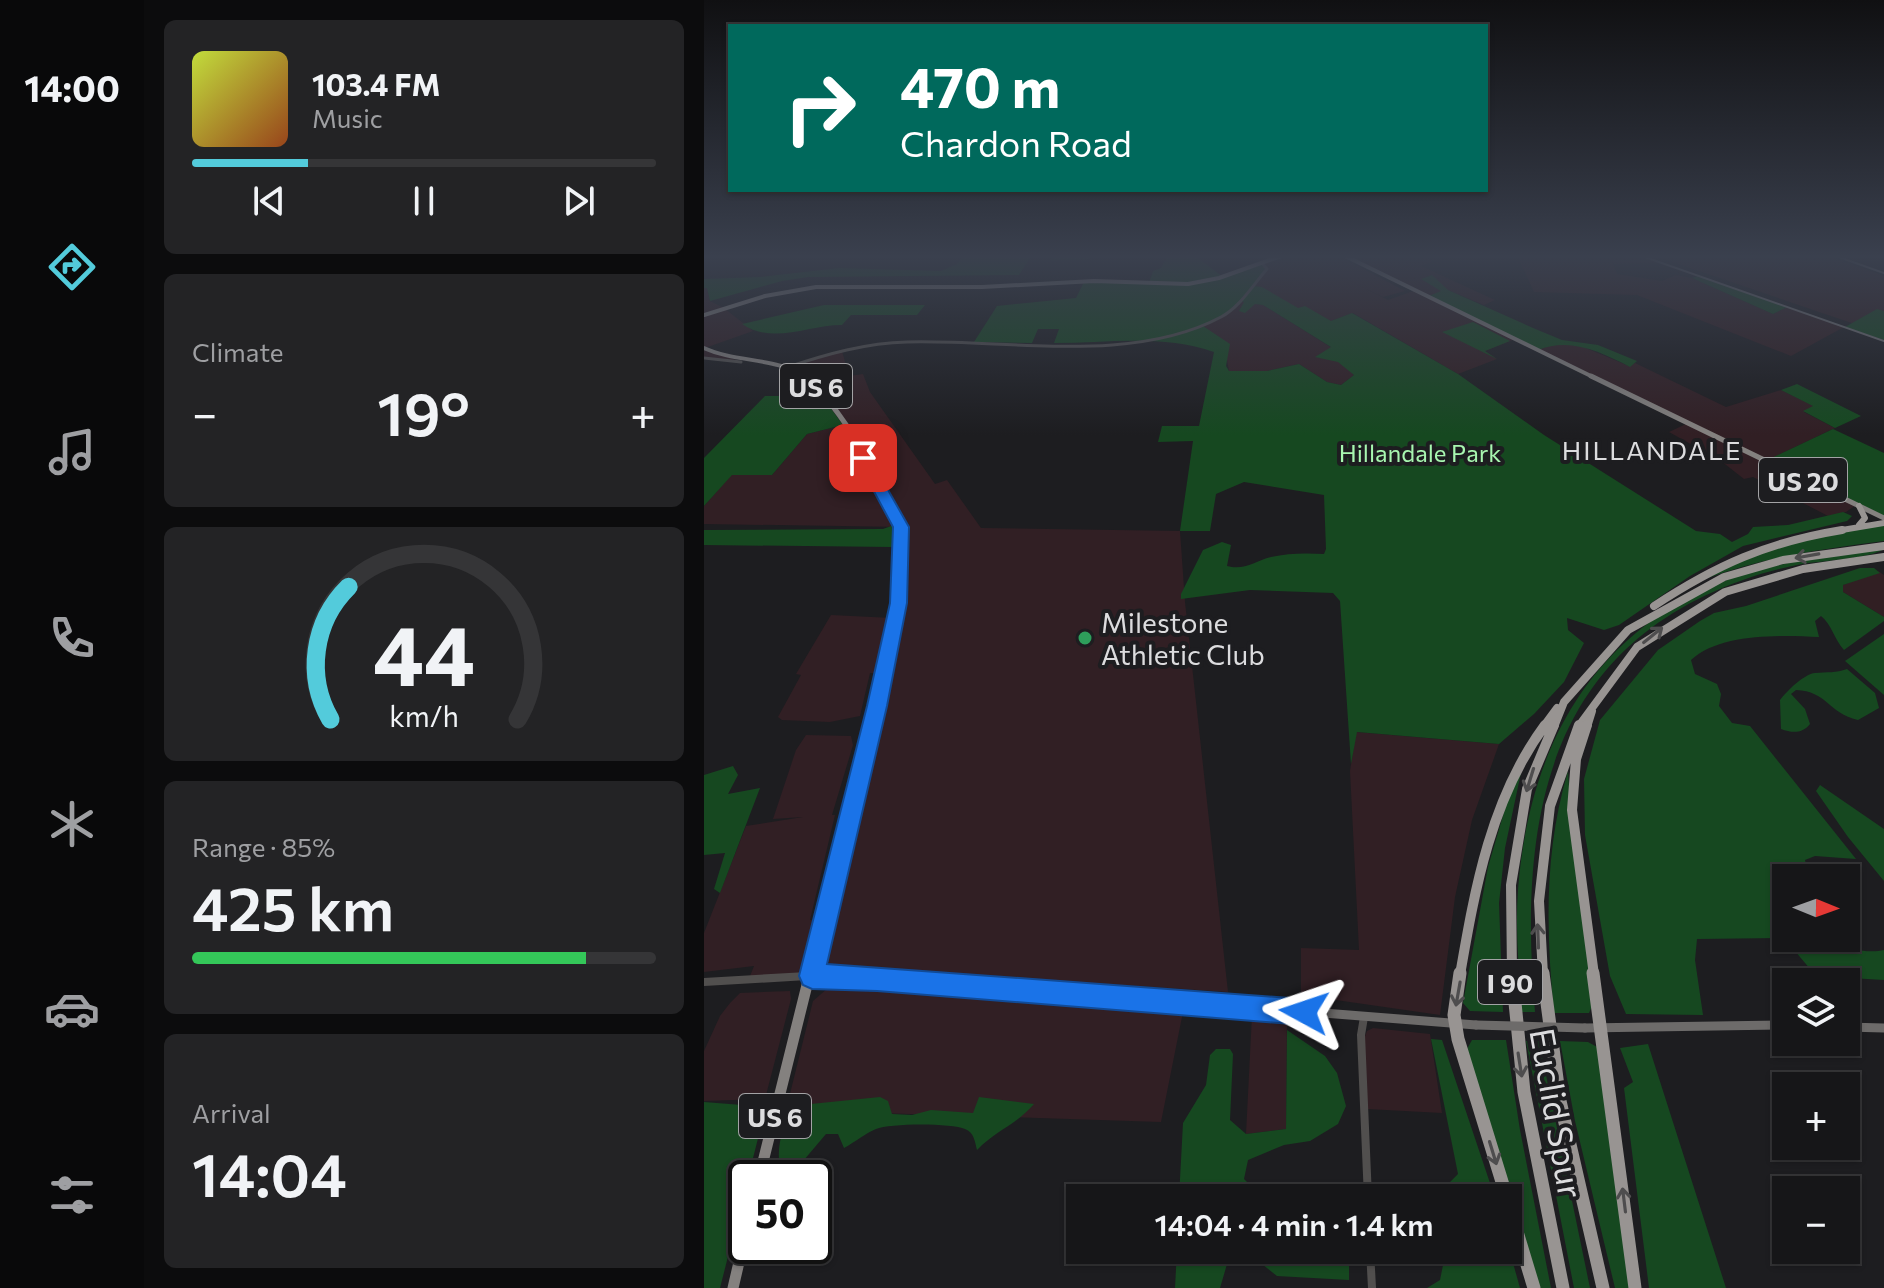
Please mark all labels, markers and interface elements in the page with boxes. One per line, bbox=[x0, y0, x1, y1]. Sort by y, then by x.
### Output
text: 470 m bbox=[900, 51, 1060, 120]
icon: right bbox=[768, 56, 872, 160]
text: 14:00 bbox=[24, 65, 120, 109]
text: 103.4 FM bbox=[312, 65, 440, 102]
text: Music bbox=[312, 102, 383, 133]
text: Chardon Road bbox=[900, 120, 1132, 164]
icon: previous bbox=[247, 179, 291, 223]
icon: pause bbox=[402, 179, 446, 223]
icon: next bbox=[557, 179, 601, 223]
icon: directions bbox=[44, 239, 100, 295]
text: Climate bbox=[192, 336, 284, 367]
road number: US 6 bbox=[780, 364, 852, 408]
text: 19° bbox=[377, 375, 470, 448]
text: − bbox=[192, 385, 217, 439]
text: + bbox=[630, 385, 656, 439]
icon: music bbox=[44, 424, 100, 480]
pin bbox=[829, 424, 897, 492]
district label: HILLANDALE bbox=[1562, 434, 1742, 465]
icon: arrive bbox=[841, 436, 885, 480]
park label: Hillandale Park bbox=[1339, 438, 1501, 467]
road number: US 20 bbox=[1759, 458, 1847, 502]
one-way arrow bbox=[1795, 550, 1820, 565]
text: 44 bbox=[373, 601, 475, 703]
place label: Milestone Athletic Club bbox=[1101, 605, 1265, 671]
icon: phone bbox=[44, 610, 100, 666]
one-way arrow bbox=[1642, 627, 1663, 644]
marker: Milestone Athletic Club bbox=[1076, 629, 1094, 647]
text: km/h bbox=[389, 698, 459, 733]
one-way arrow bbox=[1522, 766, 1537, 792]
icon: climate bbox=[44, 796, 100, 852]
text: Range · 85% bbox=[192, 831, 335, 862]
north arrow bbox=[1772, 864, 1860, 952]
map controls bbox=[1772, 864, 1860, 1264]
text: 425 km bbox=[192, 870, 394, 943]
one-way arrow bbox=[1531, 923, 1546, 950]
road number: I 90 bbox=[1478, 960, 1542, 1004]
button: layers bbox=[1772, 968, 1860, 1056]
position arrow bbox=[1262, 970, 1346, 1054]
icon: car bbox=[44, 981, 100, 1037]
one-way arrow bbox=[1449, 981, 1464, 1006]
street label: Euclid Spur bbox=[1522, 1025, 1594, 1201]
one-way arrow bbox=[1513, 1052, 1528, 1077]
button: + bbox=[1772, 1072, 1860, 1160]
road number: US 6 bbox=[739, 1094, 811, 1138]
text: Arrival bbox=[192, 1097, 271, 1128]
text: 14:04 bbox=[192, 1136, 347, 1209]
one-way arrow bbox=[1486, 1139, 1501, 1165]
speed limit sign: 50 bbox=[728, 1160, 832, 1264]
icon: filters bbox=[44, 1167, 100, 1223]
button: − bbox=[1772, 1176, 1860, 1264]
one-way arrow bbox=[1616, 1188, 1631, 1213]
text: 14:04 · 4 min · 1.4 km bbox=[1155, 1205, 1433, 1242]

